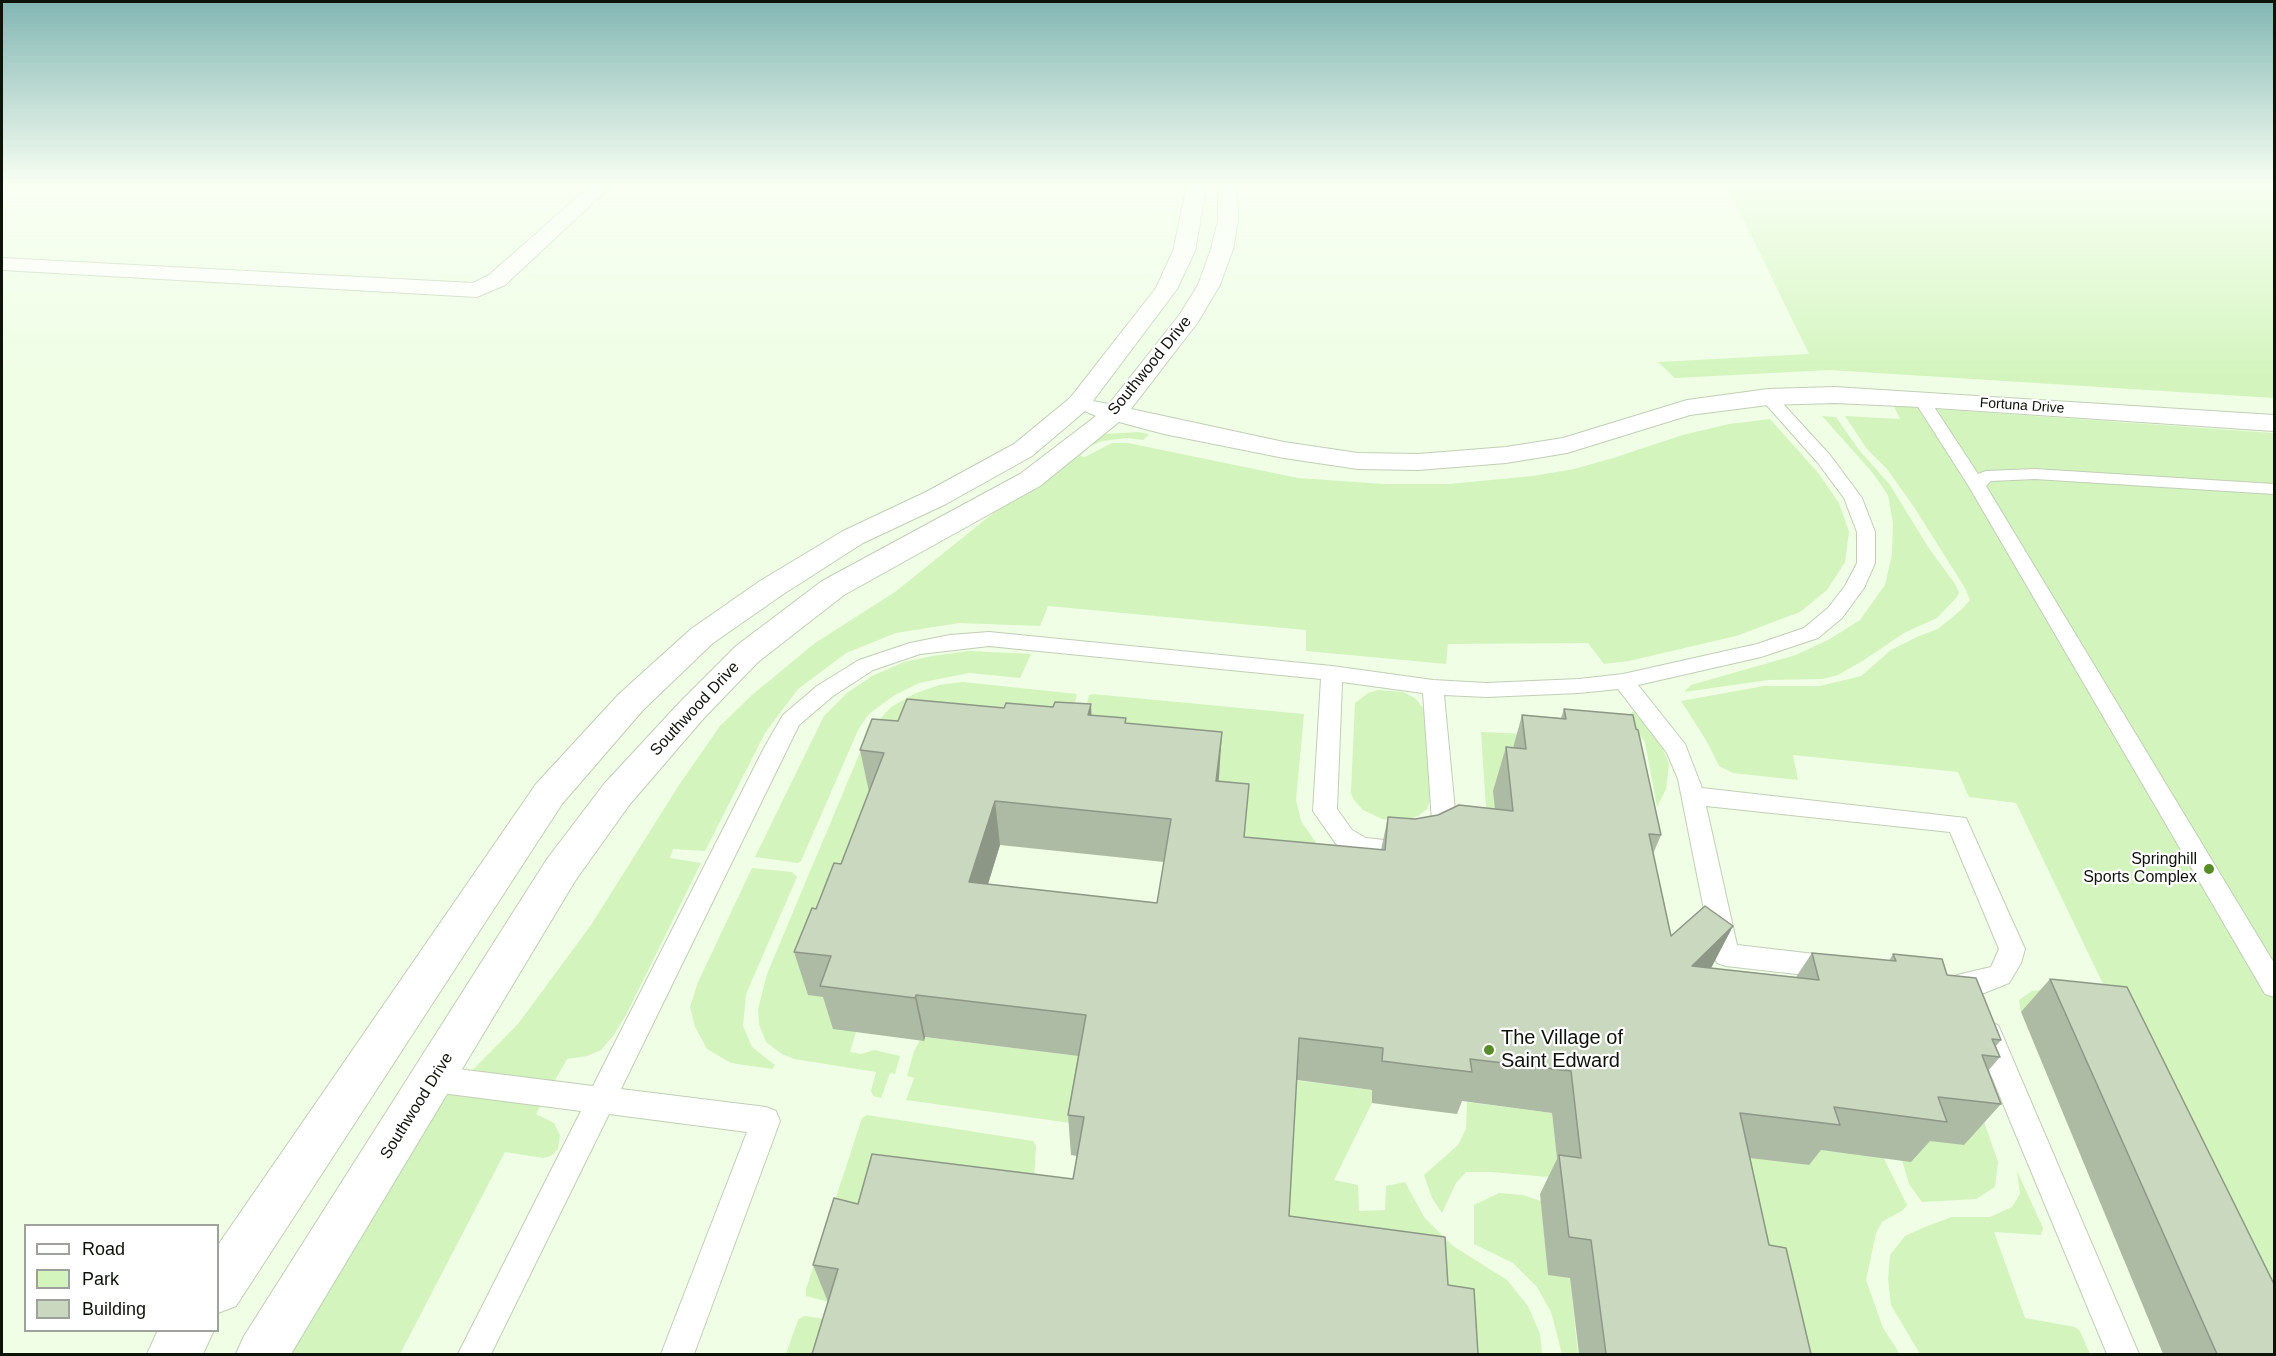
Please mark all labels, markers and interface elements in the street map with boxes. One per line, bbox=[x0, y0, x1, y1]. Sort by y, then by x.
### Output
street label: Southwood Drive bbox=[1104, 313, 1196, 419]
street label: Fortuna Drive bbox=[1979, 395, 2065, 417]
street label: Southwood Drive bbox=[646, 658, 744, 760]
place label: Springhill Sports Complex bbox=[2083, 850, 2197, 888]
marker: Springhill Sports Complex bbox=[2202, 862, 2216, 876]
place label: The Village of Saint Edward bbox=[1501, 1026, 1623, 1073]
marker: The Village of Saint Edward bbox=[1482, 1043, 1496, 1057]
street label: Southwood Drive bbox=[377, 1049, 457, 1163]
legend bbox=[24, 1224, 219, 1332]
text: Road bbox=[82, 1239, 125, 1259]
text: Park bbox=[82, 1269, 119, 1289]
text: Building bbox=[82, 1299, 146, 1319]

